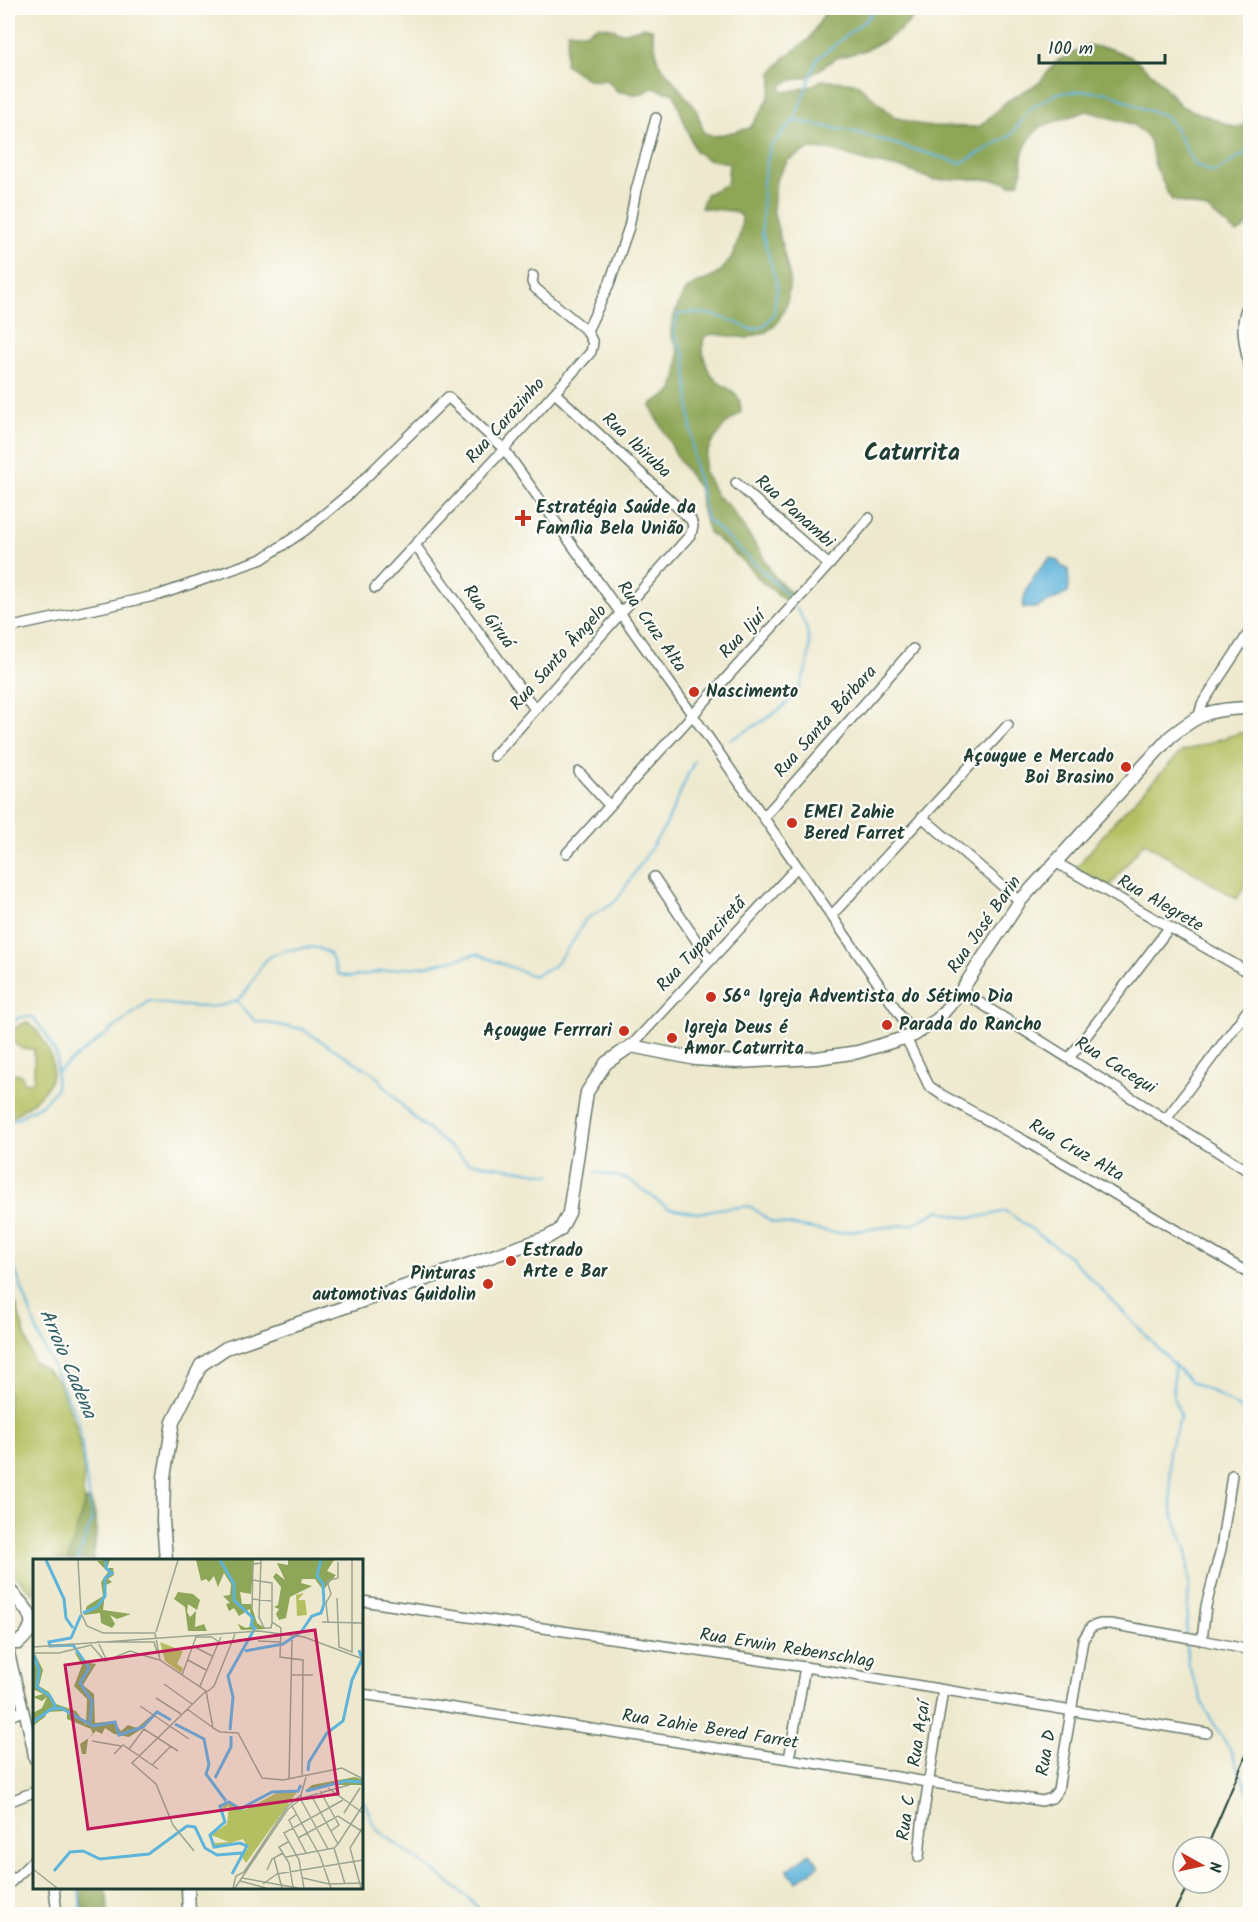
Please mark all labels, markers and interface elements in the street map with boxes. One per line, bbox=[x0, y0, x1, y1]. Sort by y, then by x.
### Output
scale bar bbox=[1039, 27, 1165, 65]
text: 100 m bbox=[1048, 35, 1093, 64]
street label: Rua Carazinho bbox=[459, 371, 553, 471]
street label: Rua Ibiruba bbox=[594, 406, 678, 486]
district label: Caturrita bbox=[864, 434, 960, 473]
street label: Rua Panambi bbox=[747, 468, 841, 556]
place label: Estratégia Saúde da Família Bela União bbox=[536, 494, 696, 544]
marker: Estratégia Saúde da Família Bela União bbox=[514, 509, 532, 527]
street label: Rua Cruz Alta bbox=[609, 575, 693, 679]
street label: Rua Giruá bbox=[455, 579, 522, 656]
street label: Rua Santo Ângelo bbox=[503, 598, 615, 718]
street label: Rua Ijuí bbox=[713, 602, 775, 666]
street label: Rua Santa Bárbara bbox=[767, 659, 885, 785]
place label: Nascimento bbox=[706, 678, 798, 707]
marker: Nascimento bbox=[687, 685, 701, 699]
place label: Açougue e Mercado Boi Brasino bbox=[963, 743, 1114, 793]
marker: Açougue e Mercado Boi Brasino bbox=[1119, 760, 1133, 774]
place label: EMEI Zahie Bered Farret bbox=[804, 799, 906, 849]
marker: EMEI Zahie Bered Farret bbox=[785, 816, 799, 830]
street label: Rua Alegrete bbox=[1111, 867, 1209, 941]
street label: Rua José Barin bbox=[940, 870, 1030, 980]
street label: Rua Tupanciretã bbox=[650, 890, 755, 999]
place label: 56ª Igreja Adventista do Sétimo Dia bbox=[722, 983, 1013, 1012]
marker: 56ª Igreja Adventista do Sétimo Dia bbox=[704, 990, 718, 1004]
place label: Parada do Rancho bbox=[899, 1011, 1042, 1040]
place label: Igreja Deus é Amor Caturrita bbox=[684, 1014, 804, 1064]
place label: Açougue Ferrrari bbox=[483, 1017, 612, 1046]
marker: Parada do Rancho bbox=[880, 1018, 894, 1032]
marker: Açougue Ferrrari bbox=[617, 1024, 631, 1038]
street label: Rua Cacequi bbox=[1068, 1029, 1162, 1103]
marker: Igreja Deus é Amor Caturrita bbox=[665, 1031, 679, 1045]
street label: Rua Cruz Alta bbox=[1023, 1112, 1129, 1190]
place label: Estrado Arte e Bar bbox=[523, 1237, 609, 1287]
marker: Estrado Arte e Bar bbox=[504, 1254, 518, 1268]
place label: Pinturas automotivas Guidolin bbox=[312, 1260, 477, 1310]
marker: Pinturas automotivas Guidolin bbox=[481, 1277, 495, 1291]
water label: Arroio Cadena bbox=[29, 1304, 105, 1425]
inset map bbox=[33, 1559, 363, 1889]
street label: Rua Erwin Rebenschlag bbox=[697, 1621, 877, 1677]
street label: Rua Açaí bbox=[900, 1696, 940, 1769]
street label: Rua Zahie Bered Farret bbox=[620, 1702, 801, 1758]
street label: Rua D bbox=[1029, 1727, 1065, 1778]
street label: Rua C bbox=[889, 1793, 925, 1843]
north arrow bbox=[1171, 1835, 1231, 1895]
text: N bbox=[1201, 1860, 1227, 1874]

